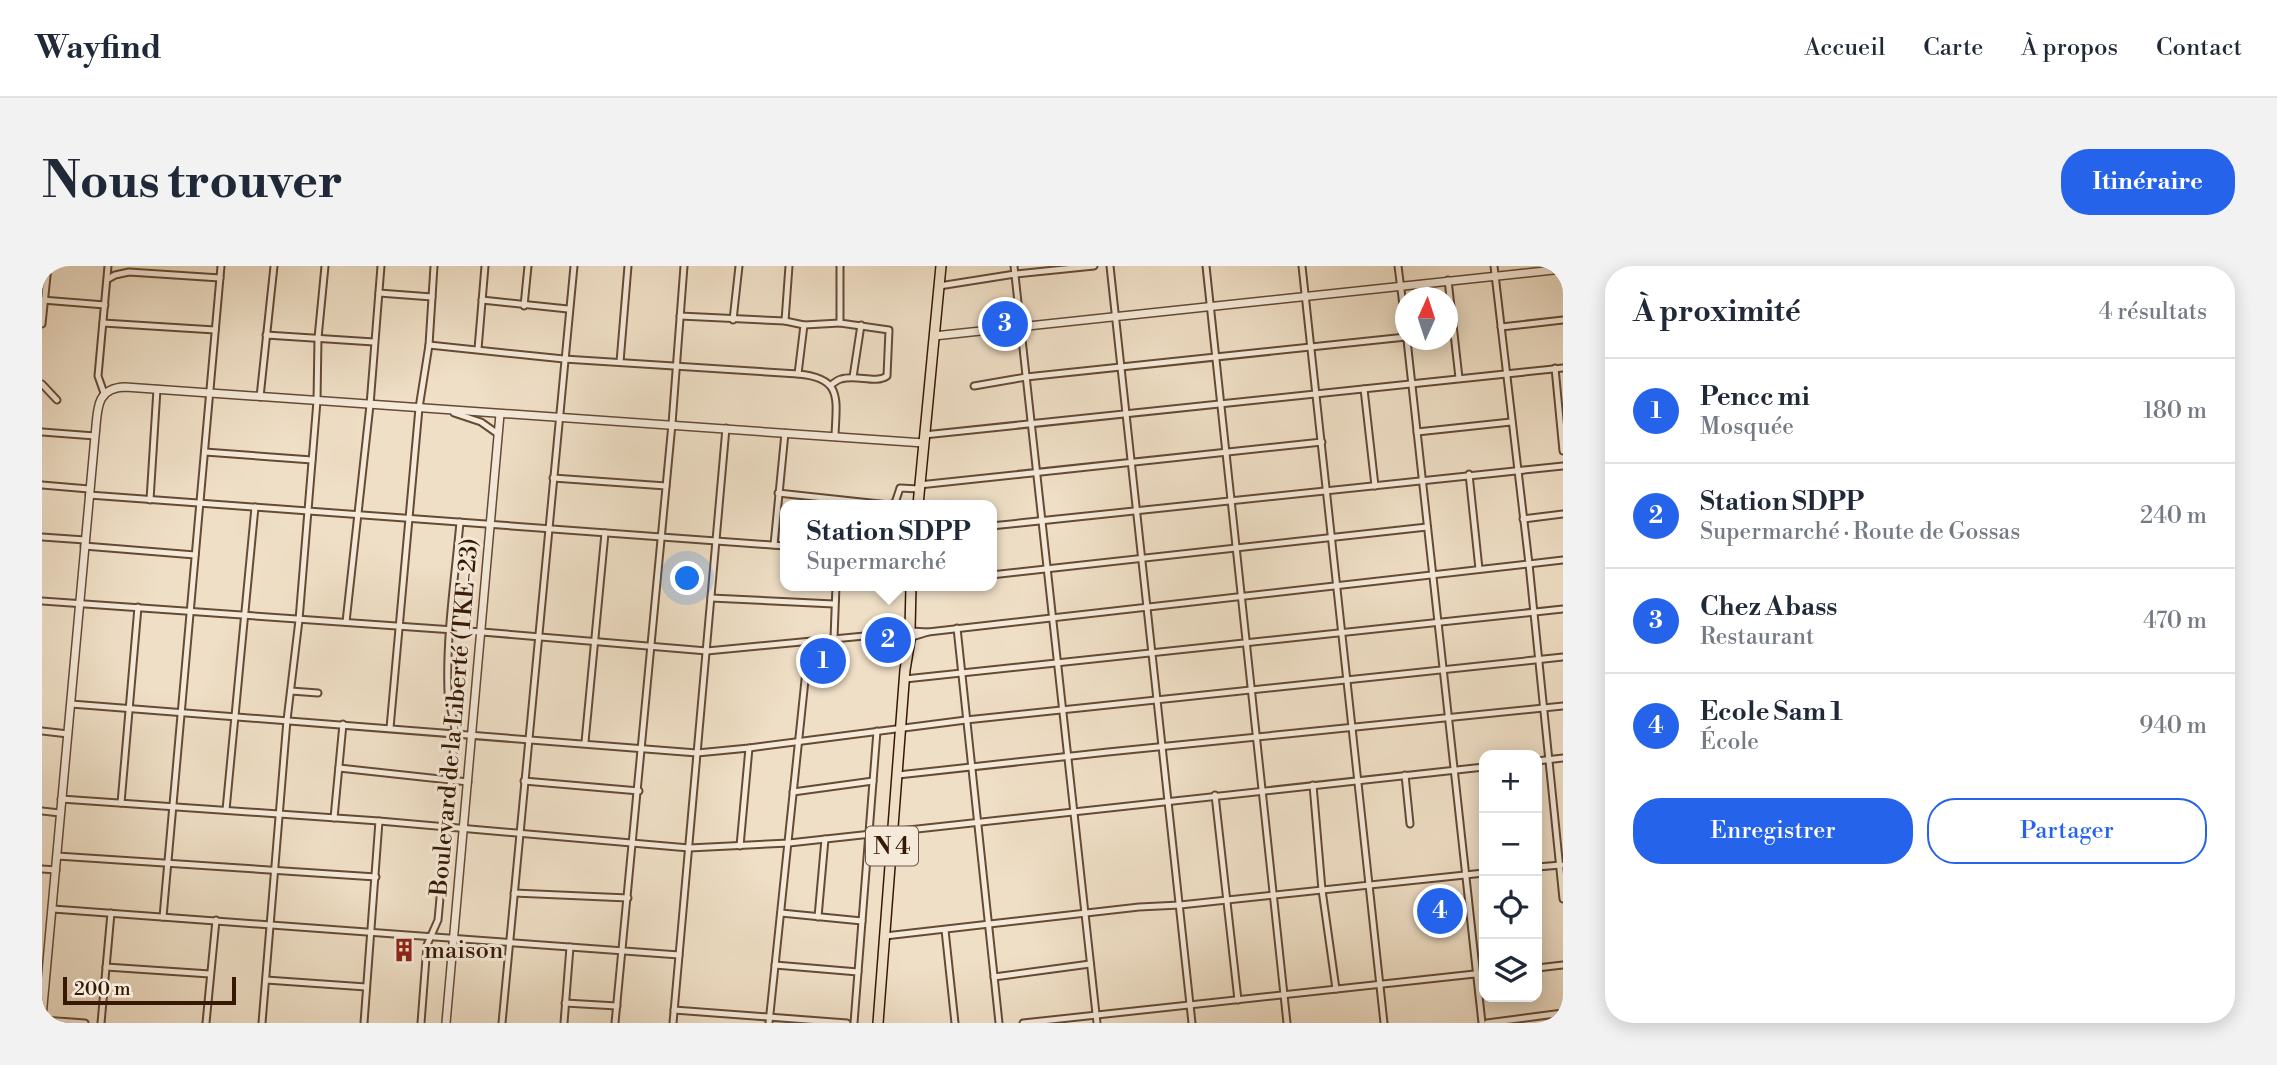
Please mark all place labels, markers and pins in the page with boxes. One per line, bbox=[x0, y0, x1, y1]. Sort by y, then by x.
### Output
pin: 3 bbox=[982, 298, 1028, 350]
pin: 2 bbox=[865, 614, 911, 666]
pin: 1 bbox=[800, 635, 846, 687]
pin: 4 bbox=[1417, 885, 1463, 937]
building icon: maison bbox=[390, 936, 418, 964]
place label: maison bbox=[424, 936, 503, 966]

